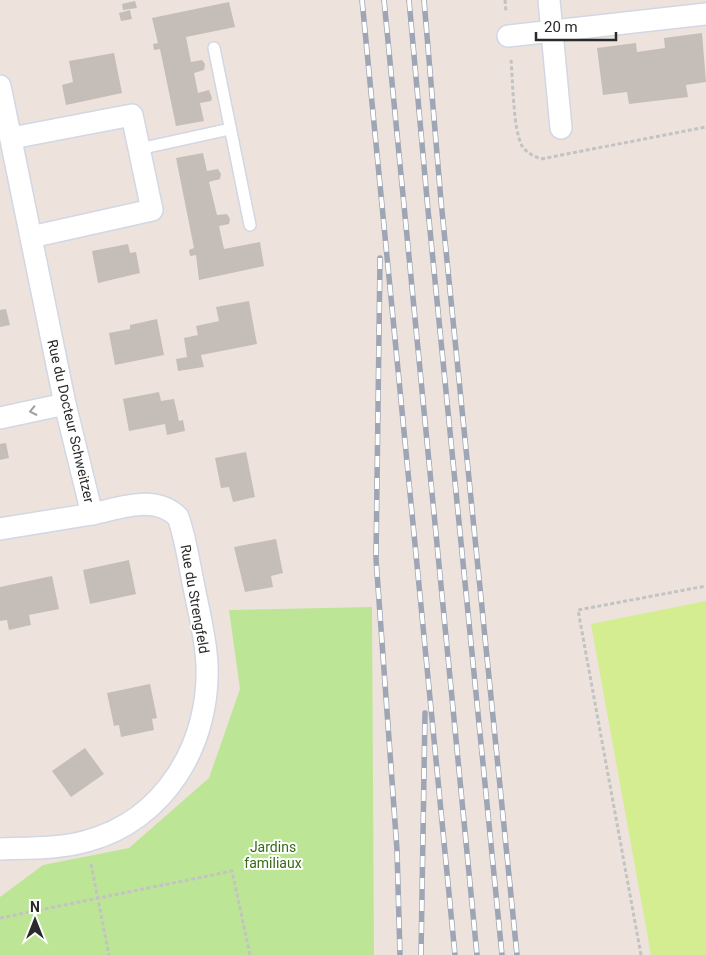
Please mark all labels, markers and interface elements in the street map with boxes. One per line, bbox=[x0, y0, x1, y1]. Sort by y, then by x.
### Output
scale bar bbox=[536, 10, 616, 42]
text: 20 m bbox=[544, 18, 578, 36]
street label: Rue du Docteur Schweitzer bbox=[44, 338, 98, 504]
one-way arrow bbox=[28, 405, 37, 416]
street label: Rue du Strengfeld bbox=[178, 543, 212, 655]
park label: Jardins familiaux bbox=[244, 839, 302, 871]
north arrow bbox=[10, 895, 60, 945]
text: N bbox=[30, 899, 40, 915]

